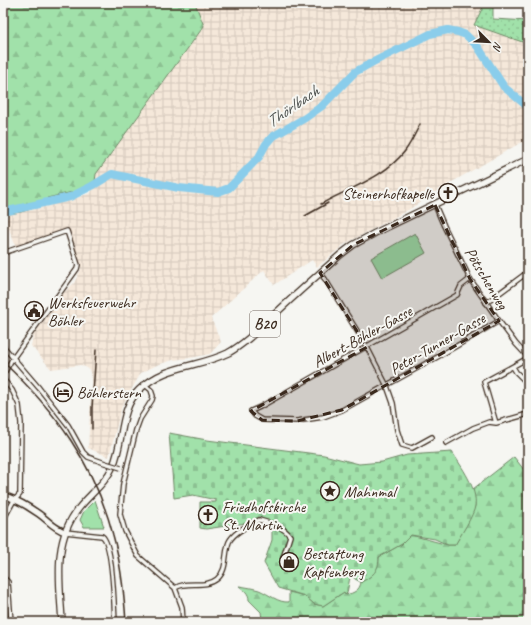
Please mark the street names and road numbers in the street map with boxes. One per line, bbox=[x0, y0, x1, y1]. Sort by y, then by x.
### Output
street label: Pötschenweg bbox=[460, 244, 513, 314]
street label: Albert-Böhler-Gasse bbox=[309, 301, 417, 372]
street label: Peter-Tunner-Gasse bbox=[386, 308, 490, 379]
road number: B20 bbox=[250, 311, 280, 337]

